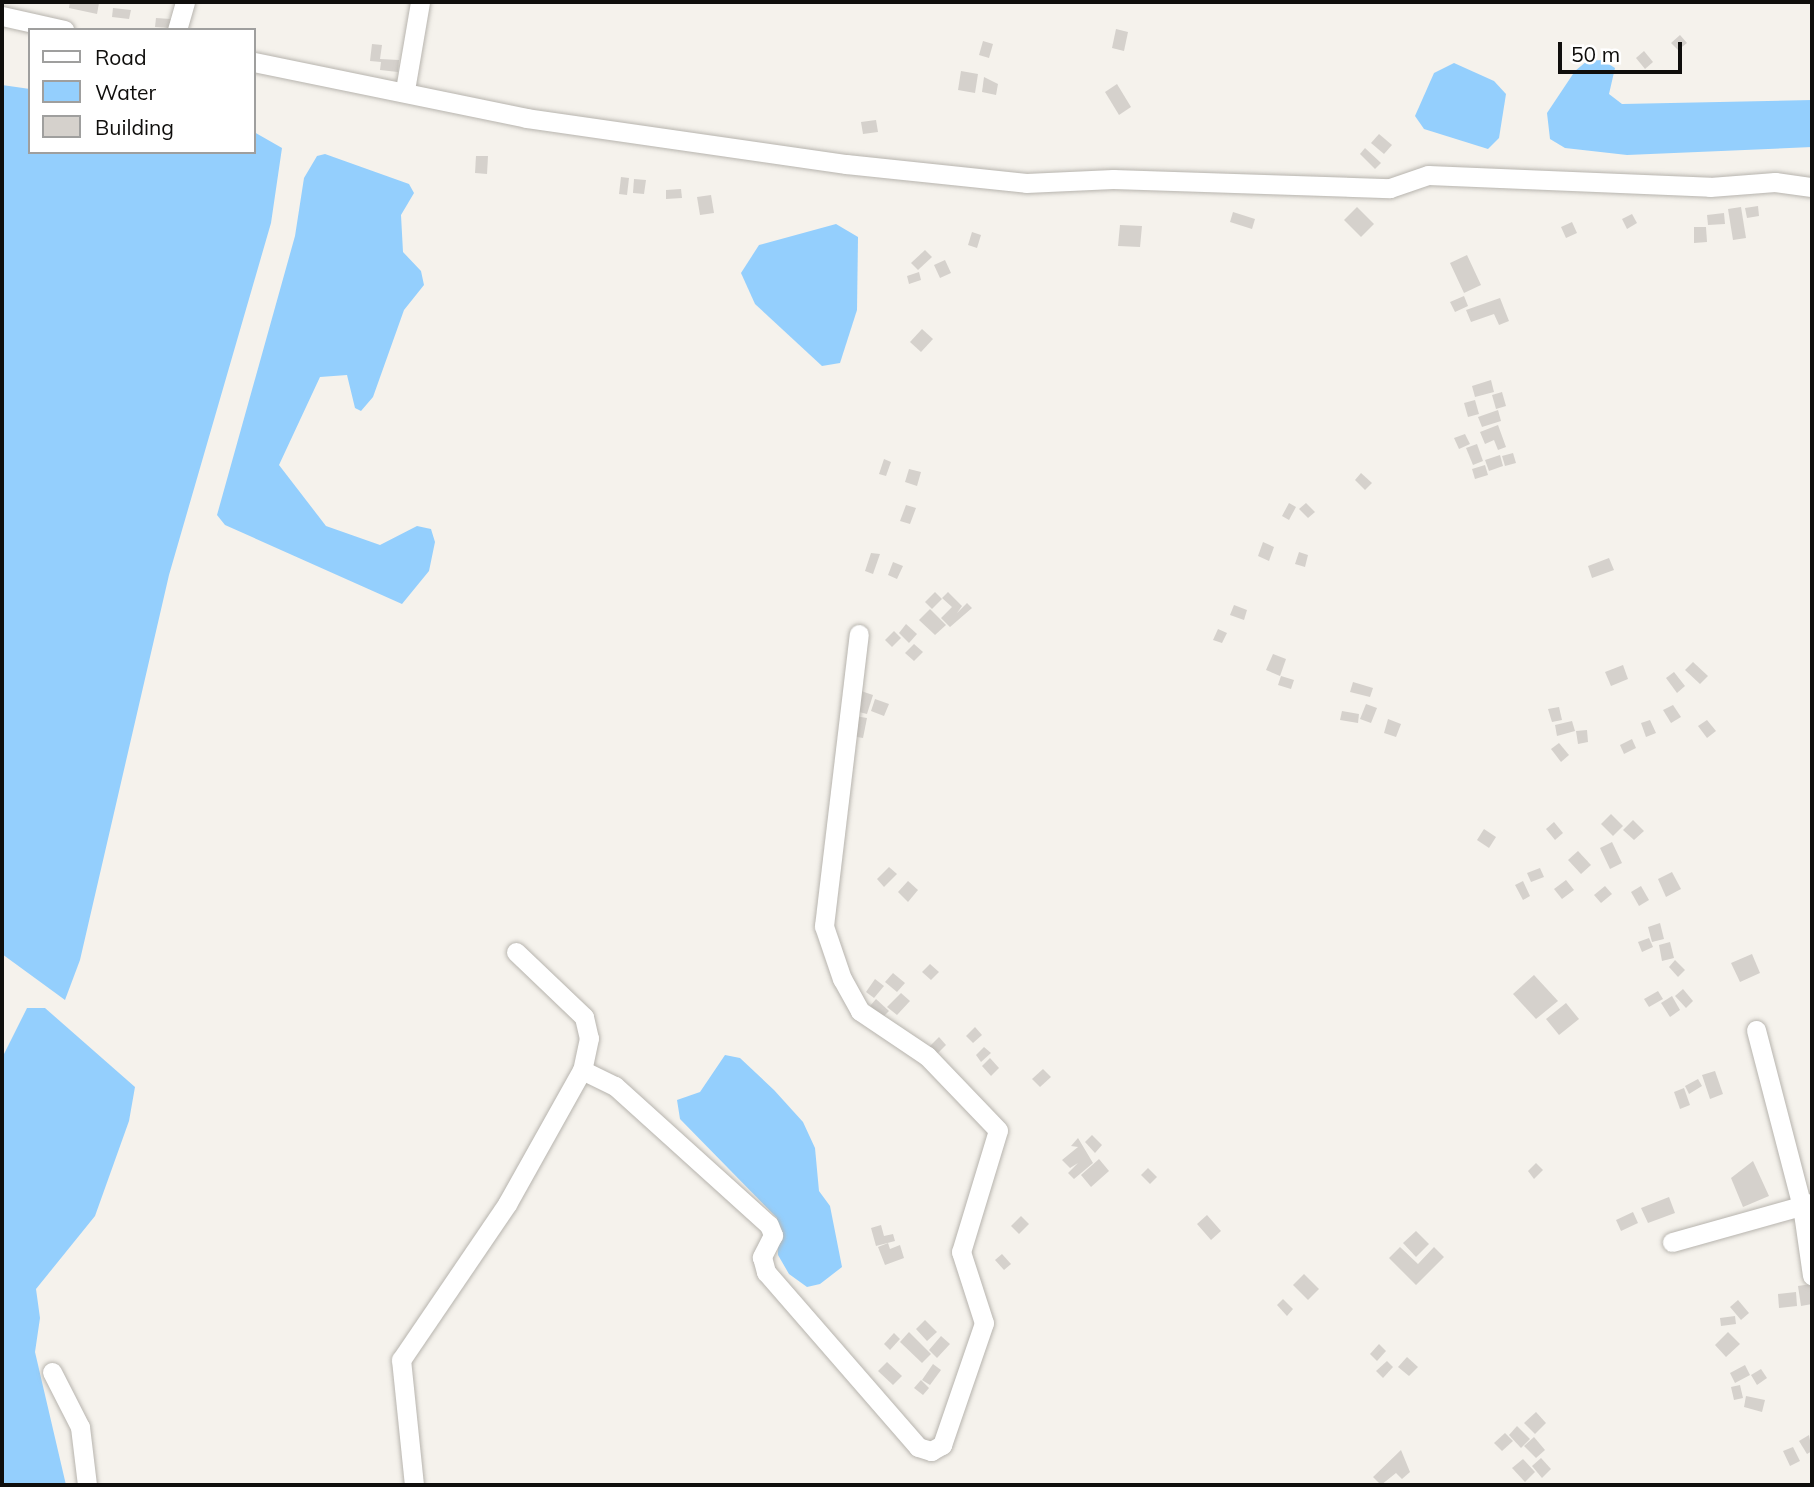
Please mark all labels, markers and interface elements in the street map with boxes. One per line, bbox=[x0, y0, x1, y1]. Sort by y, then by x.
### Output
legend bbox=[28, 28, 256, 154]
scale bar bbox=[1562, 28, 1686, 72]
text: 50 m bbox=[1571, 41, 1620, 67]
text: Road bbox=[95, 44, 146, 70]
text: Water bbox=[95, 79, 156, 105]
text: Building bbox=[95, 114, 174, 140]

